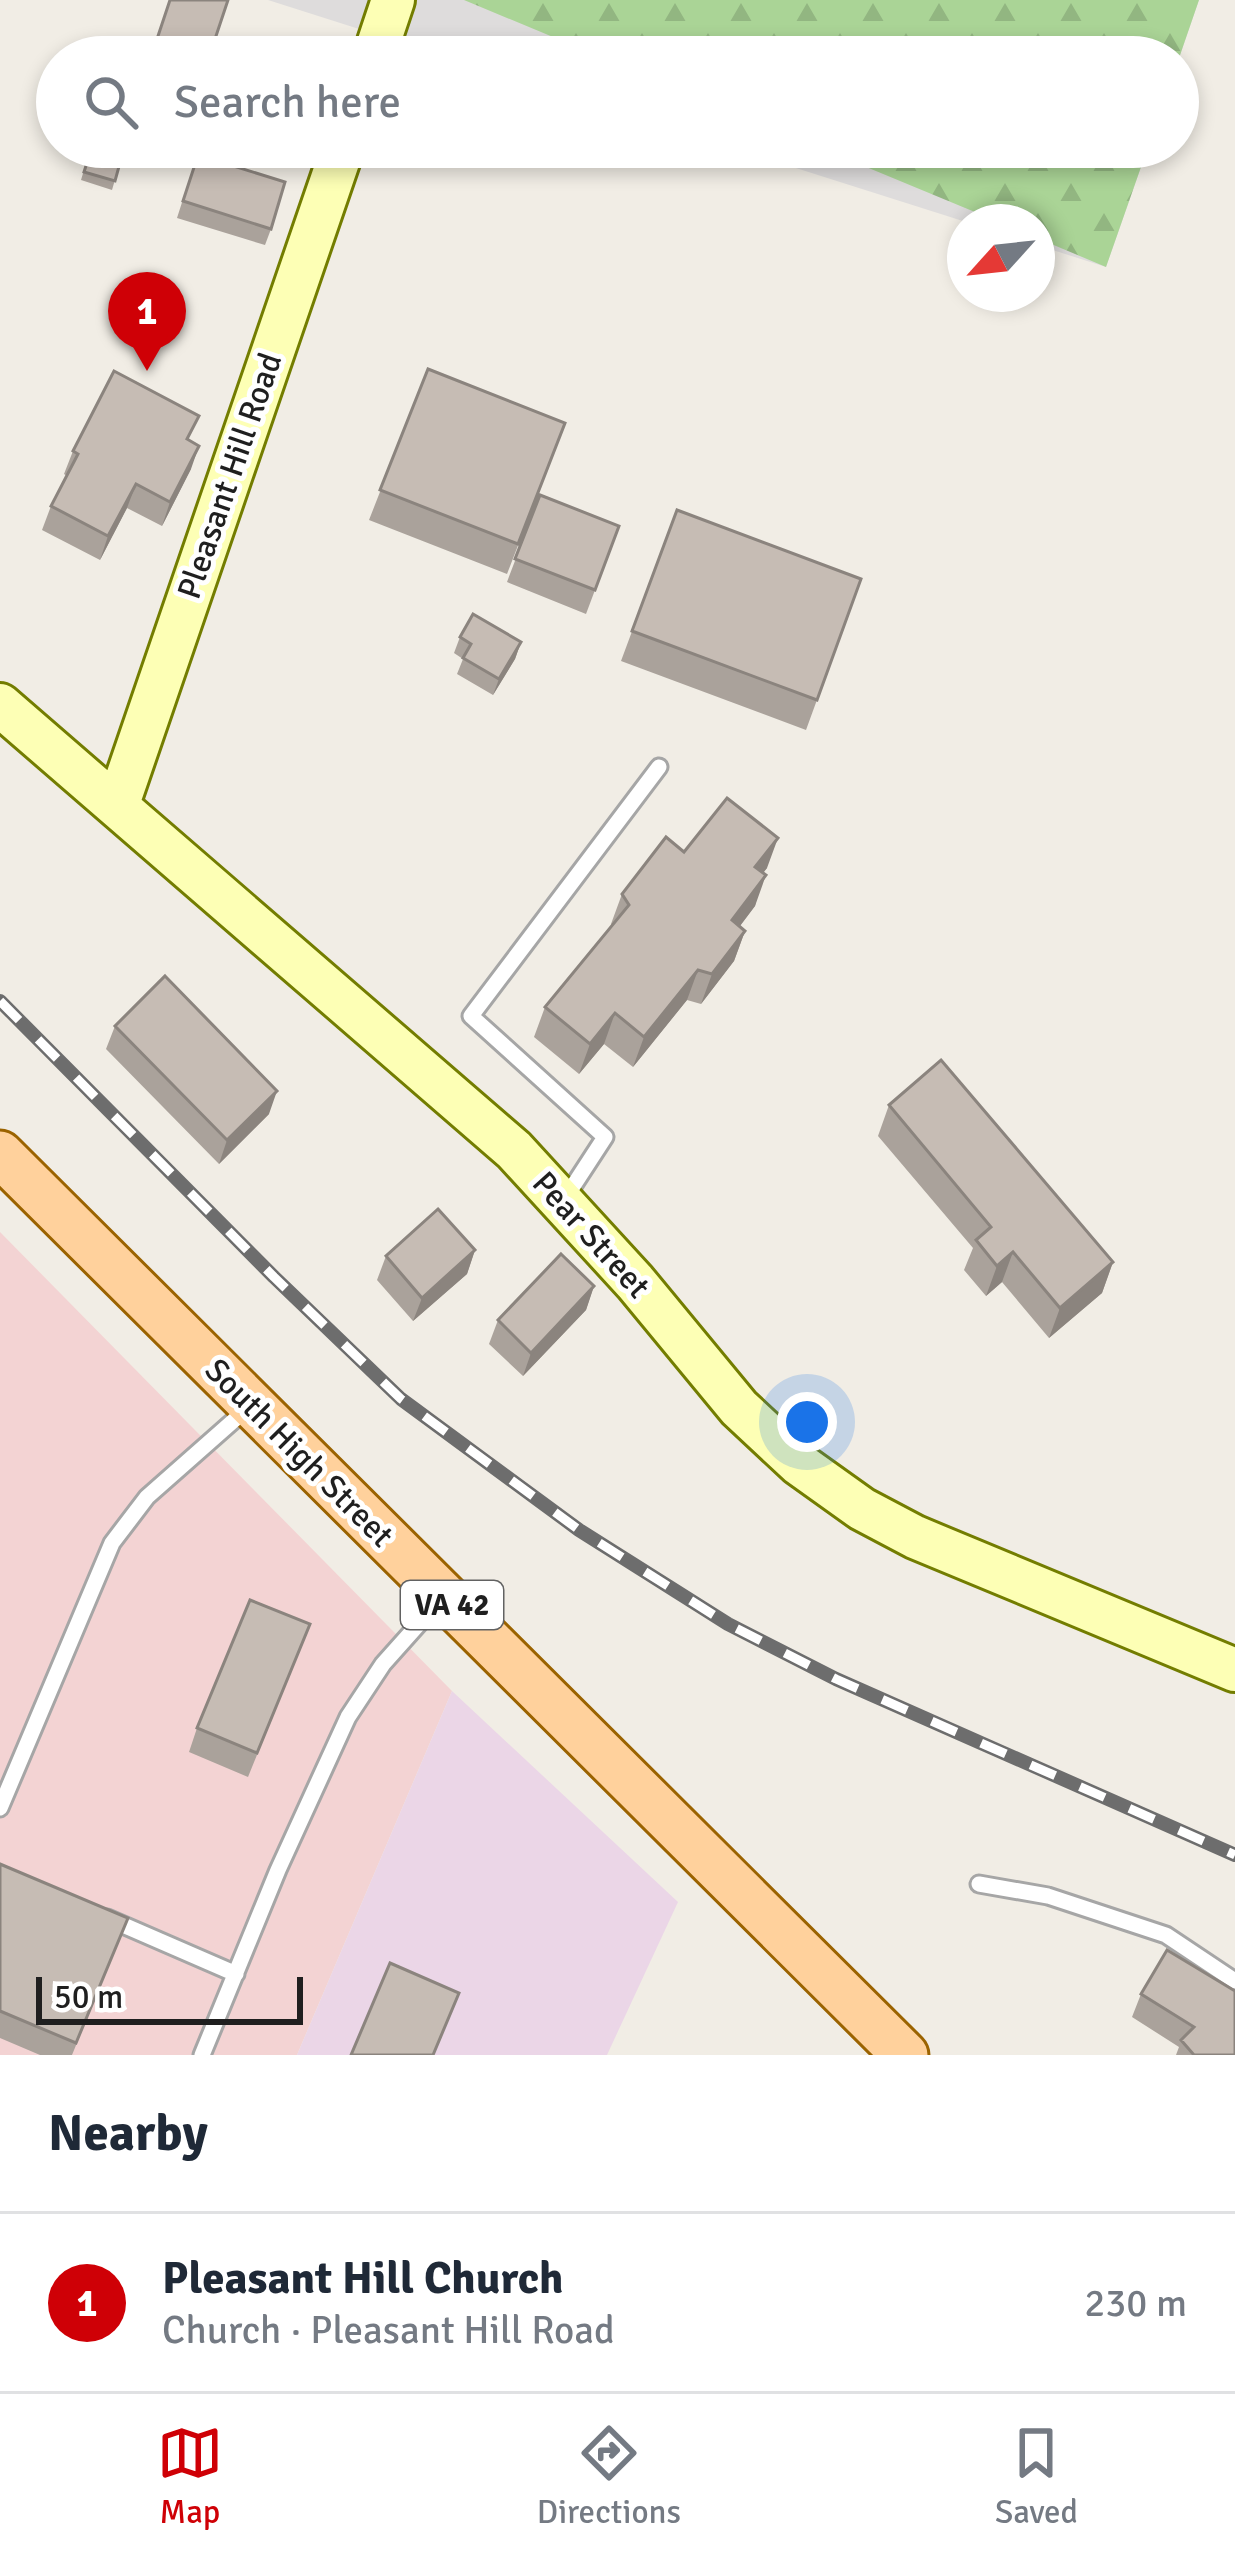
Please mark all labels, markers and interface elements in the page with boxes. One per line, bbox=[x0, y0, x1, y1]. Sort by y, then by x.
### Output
search box bbox=[36, 36, 1199, 168]
icon: search bbox=[78, 69, 144, 135]
text: Search here bbox=[174, 75, 401, 130]
north arrow bbox=[947, 204, 1055, 312]
pin: 1 bbox=[108, 272, 186, 371]
street label: Pleasant Hill Road bbox=[169, 348, 291, 604]
street label: Pear Street bbox=[523, 1163, 659, 1307]
street label: South High Street bbox=[196, 1350, 402, 1556]
your location bbox=[777, 1392, 837, 1452]
road number: VA 42 bbox=[401, 1581, 503, 1629]
scale bar bbox=[36, 1971, 303, 2024]
text: 50 m bbox=[54, 1977, 123, 2018]
text: Nearby bbox=[48, 2102, 208, 2165]
text: Pleasant Hill Church bbox=[162, 2251, 563, 2306]
text: 1 bbox=[76, 2279, 98, 2327]
text: 230 m bbox=[1084, 2279, 1187, 2327]
text: Church · Pleasant Hill Road bbox=[162, 2306, 615, 2354]
tab: Map bbox=[157, 2420, 223, 2533]
tab: Directions bbox=[537, 2420, 681, 2533]
tab: Saved bbox=[995, 2420, 1078, 2533]

